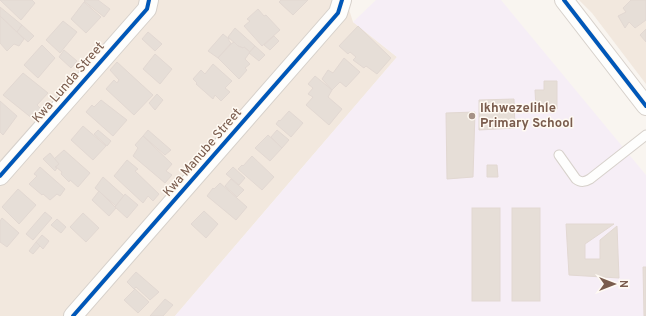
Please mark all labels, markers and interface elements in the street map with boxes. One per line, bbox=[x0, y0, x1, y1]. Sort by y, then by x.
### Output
street label: Kwa Lunda Street bbox=[29, 39, 109, 127]
place label: Ikhwezelihle Primary School bbox=[480, 101, 573, 132]
street label: Kwa Manube Street bbox=[160, 105, 246, 201]
marker: Ikhwezelihle Primary School bbox=[467, 111, 477, 121]
north arrow bbox=[594, 264, 634, 304]
text: N bbox=[616, 280, 630, 288]

